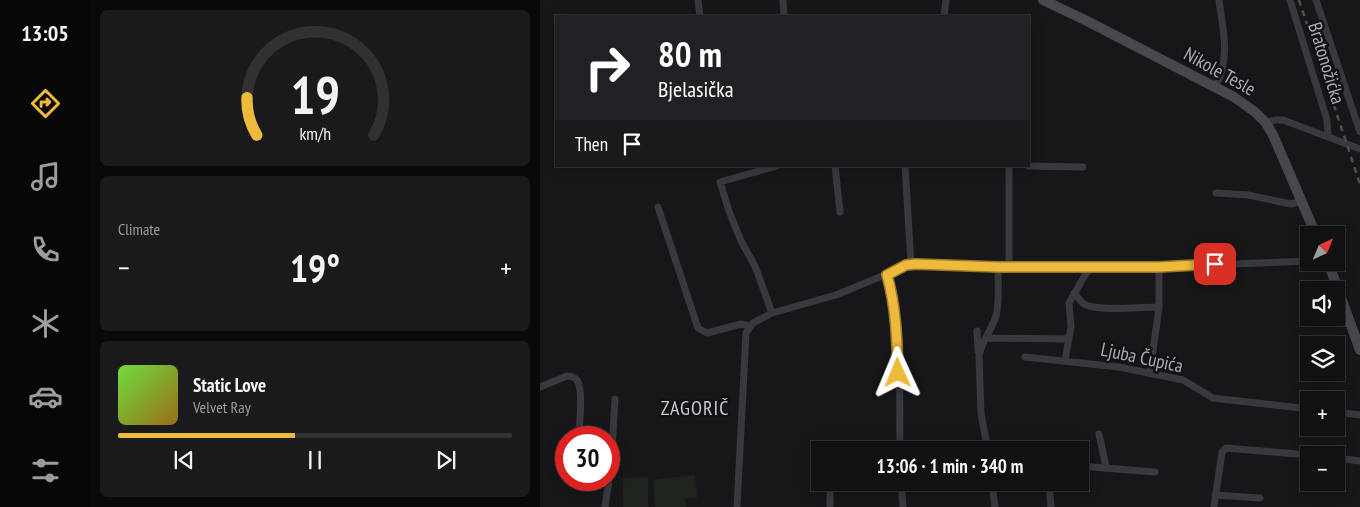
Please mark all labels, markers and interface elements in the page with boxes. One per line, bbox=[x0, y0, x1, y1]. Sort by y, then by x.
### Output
text: 13:05 bbox=[21, 19, 69, 47]
street label: Bratonožićka bbox=[1303, 19, 1351, 107]
text: 80 m bbox=[658, 31, 722, 77]
icon: right bbox=[575, 35, 640, 100]
street label: Nikole Tesle bbox=[1180, 41, 1260, 101]
text: 19 bbox=[290, 61, 340, 128]
text: Bjelasička bbox=[658, 75, 733, 103]
icon: directions bbox=[28, 86, 63, 121]
text: km/h bbox=[299, 122, 331, 145]
icon: arrive bbox=[618, 130, 646, 158]
text: Then bbox=[575, 132, 608, 156]
icon: music bbox=[28, 159, 63, 194]
text: Climate bbox=[118, 219, 160, 239]
north arrow bbox=[1300, 226, 1345, 271]
map controls bbox=[1300, 226, 1345, 491]
icon: phone bbox=[28, 232, 63, 267]
text: 19° bbox=[290, 243, 340, 292]
pin bbox=[1194, 243, 1236, 285]
text: − bbox=[118, 249, 130, 286]
text: + bbox=[500, 249, 512, 286]
icon: arrive bbox=[1201, 250, 1229, 278]
button: sound bbox=[1300, 281, 1345, 326]
icon: climate bbox=[28, 306, 63, 341]
button: layers bbox=[1300, 336, 1345, 381]
street label: Ljuba Čupića bbox=[1099, 337, 1185, 377]
position arrow bbox=[871, 346, 923, 398]
text: Static Love bbox=[193, 373, 266, 397]
icon: car bbox=[28, 379, 63, 414]
button: + bbox=[1300, 391, 1345, 436]
district label: ZAGORIČ bbox=[661, 395, 729, 421]
text: Velvet Ray bbox=[193, 397, 251, 417]
speed limit sign: 30 bbox=[555, 426, 620, 491]
icon: previous bbox=[170, 446, 198, 474]
icon: pause bbox=[301, 446, 329, 474]
icon: next bbox=[432, 446, 460, 474]
button: − bbox=[1300, 446, 1345, 491]
icon: filters bbox=[28, 453, 63, 488]
text: 13:06 · 1 min · 340 m bbox=[877, 454, 1023, 478]

